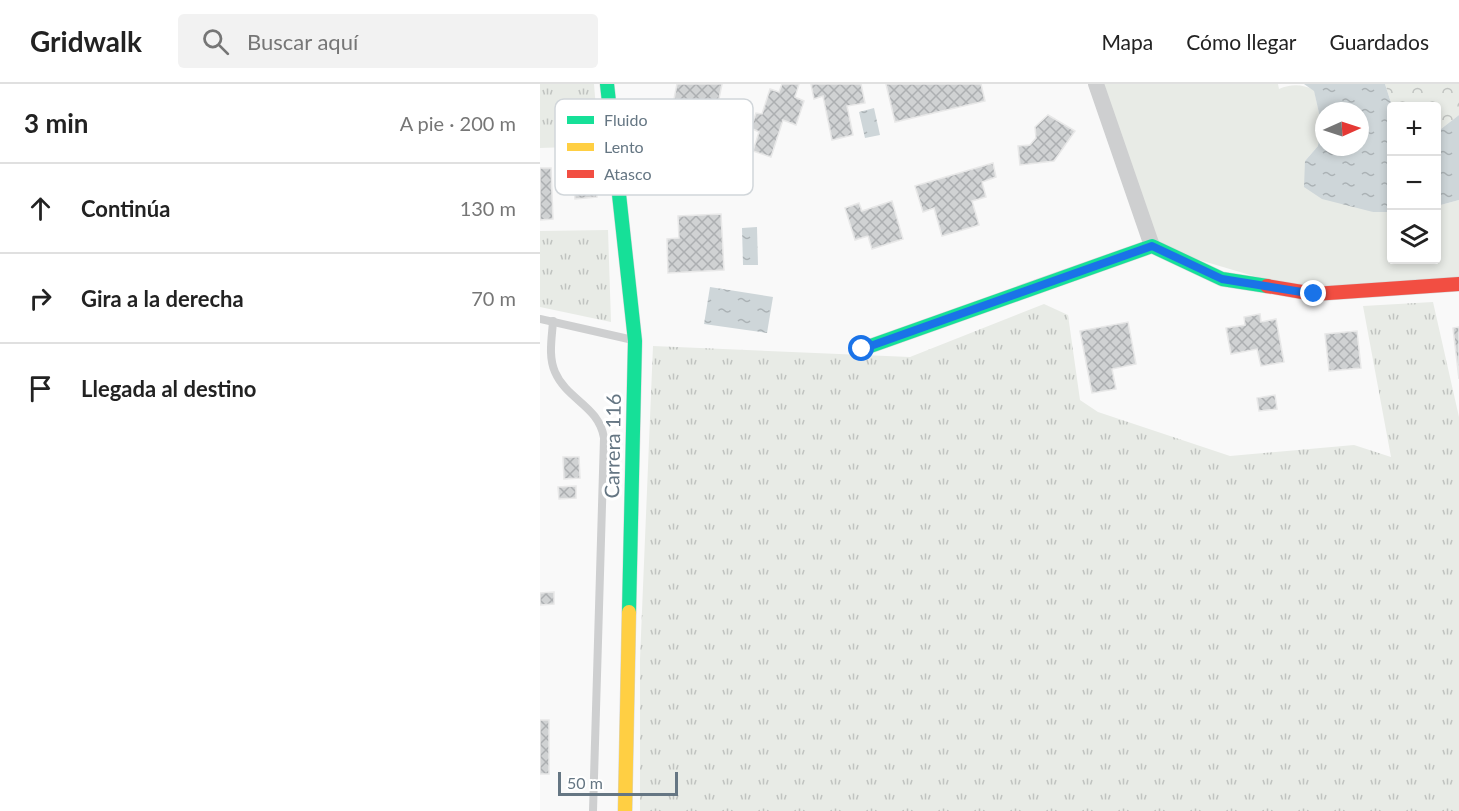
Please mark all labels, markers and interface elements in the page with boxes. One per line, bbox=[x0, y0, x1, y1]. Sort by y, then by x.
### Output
search box bbox=[178, 14, 598, 68]
text: Gridwalk bbox=[30, 24, 142, 58]
icon: search bbox=[199, 25, 232, 58]
text: Buscar aquí bbox=[247, 28, 358, 55]
text: Mapa bbox=[1101, 29, 1153, 54]
text: Cómo llegar bbox=[1186, 29, 1297, 54]
text: Guardados bbox=[1330, 29, 1429, 54]
legend bbox=[555, 99, 753, 195]
north arrow bbox=[1315, 102, 1369, 156]
map controls bbox=[1387, 102, 1441, 264]
button: + bbox=[1387, 102, 1441, 156]
text: 3 min bbox=[24, 107, 88, 139]
text: Fluido bbox=[604, 110, 647, 129]
text: A pie · 200 m bbox=[400, 111, 516, 135]
text: Lento bbox=[604, 137, 644, 156]
button: − bbox=[1387, 156, 1441, 210]
text: Atasco bbox=[604, 164, 652, 183]
icon: ahead bbox=[24, 192, 57, 225]
text: Continúa bbox=[81, 195, 170, 222]
text: 130 m bbox=[460, 196, 516, 220]
button: layers bbox=[1387, 210, 1441, 264]
route end bbox=[1300, 280, 1326, 306]
icon: right bbox=[24, 282, 57, 315]
text: Gira a la derecha bbox=[81, 285, 244, 312]
text: 70 m bbox=[471, 286, 516, 310]
route start bbox=[848, 335, 874, 361]
icon: arrive bbox=[24, 372, 57, 405]
text: Llegada al destino bbox=[81, 375, 257, 402]
street label: Carrera 116 bbox=[599, 393, 625, 499]
scale bar bbox=[558, 769, 678, 796]
text: 50 m bbox=[567, 773, 603, 792]

